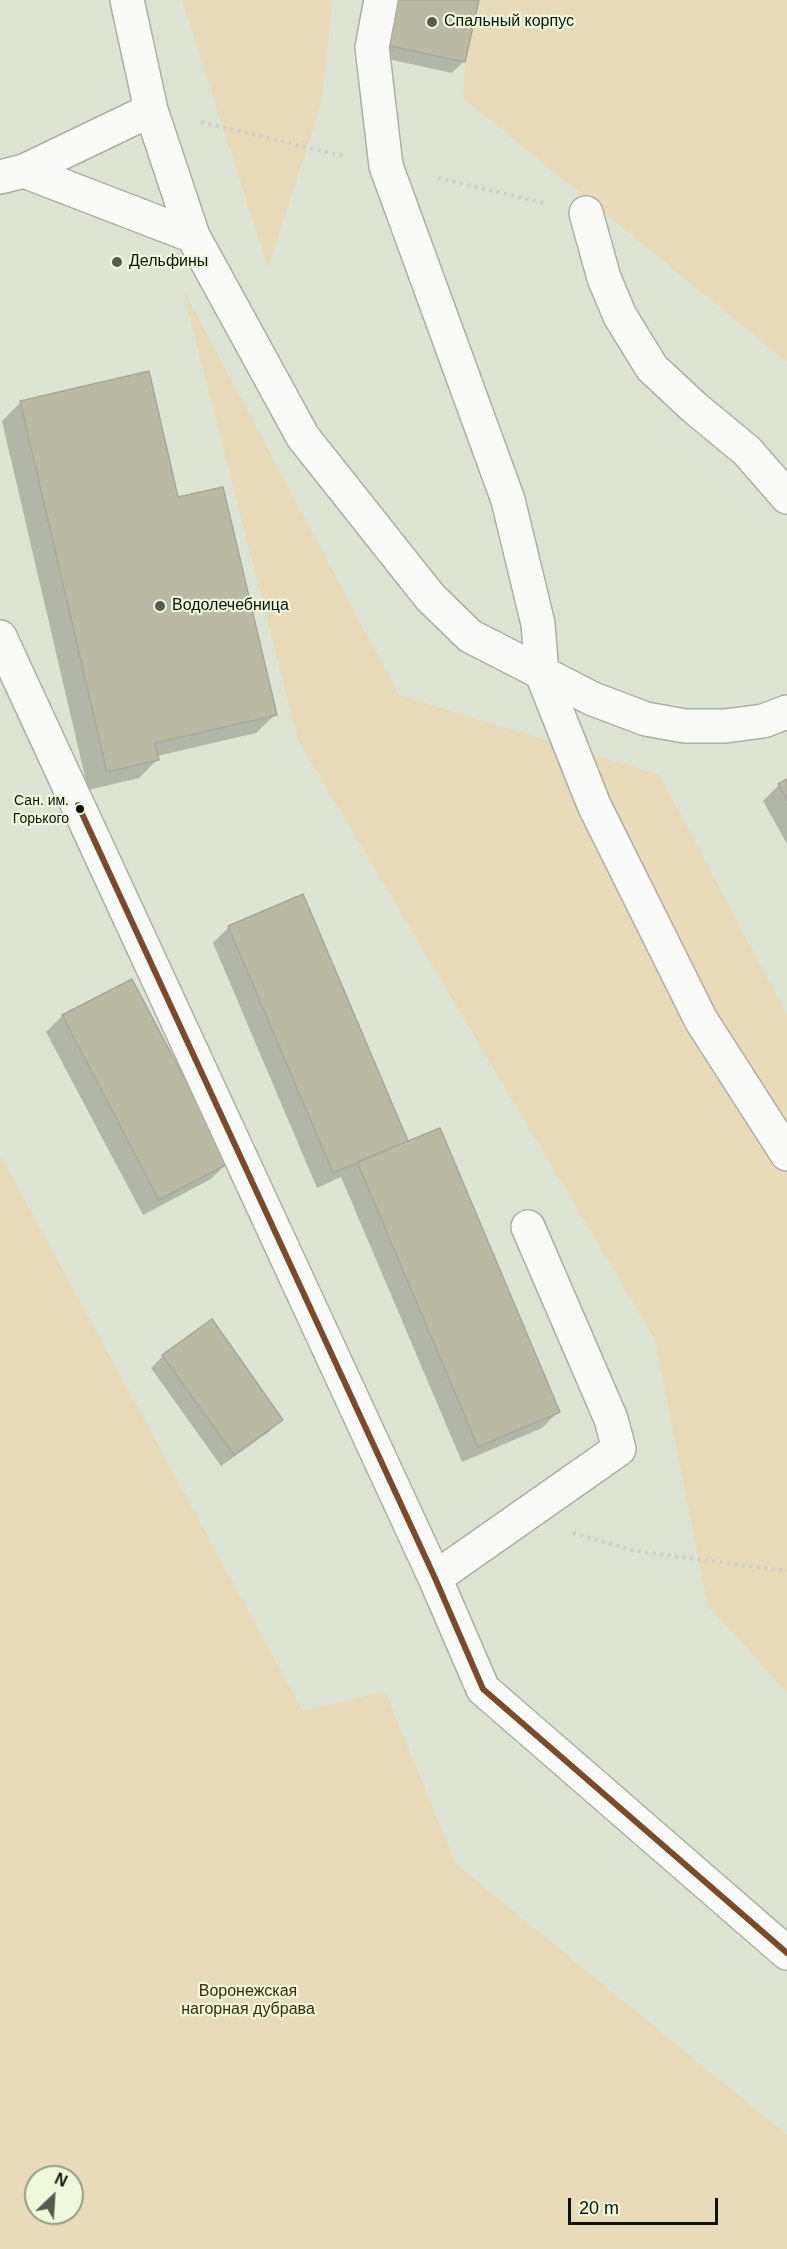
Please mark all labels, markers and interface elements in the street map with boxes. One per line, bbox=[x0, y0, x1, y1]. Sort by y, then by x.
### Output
place label: Спальный корпус bbox=[444, 12, 574, 32]
marker: Спальный корпус bbox=[425, 15, 439, 29]
place label: Дельфины bbox=[129, 252, 208, 272]
marker: Дельфины bbox=[110, 255, 124, 269]
place label: Водолечебница bbox=[172, 596, 289, 616]
marker: Водолечебница bbox=[153, 599, 167, 613]
place label: Сан. им. Горького bbox=[13, 793, 69, 826]
marker: Сан. им. Горького bbox=[74, 803, 86, 815]
park label: Воронежская нагорная дубрава bbox=[181, 1982, 315, 2020]
north arrow bbox=[24, 2165, 84, 2225]
text: N bbox=[52, 2170, 70, 2190]
scale bar bbox=[571, 2186, 721, 2224]
text: 20 m bbox=[579, 2198, 619, 2218]

